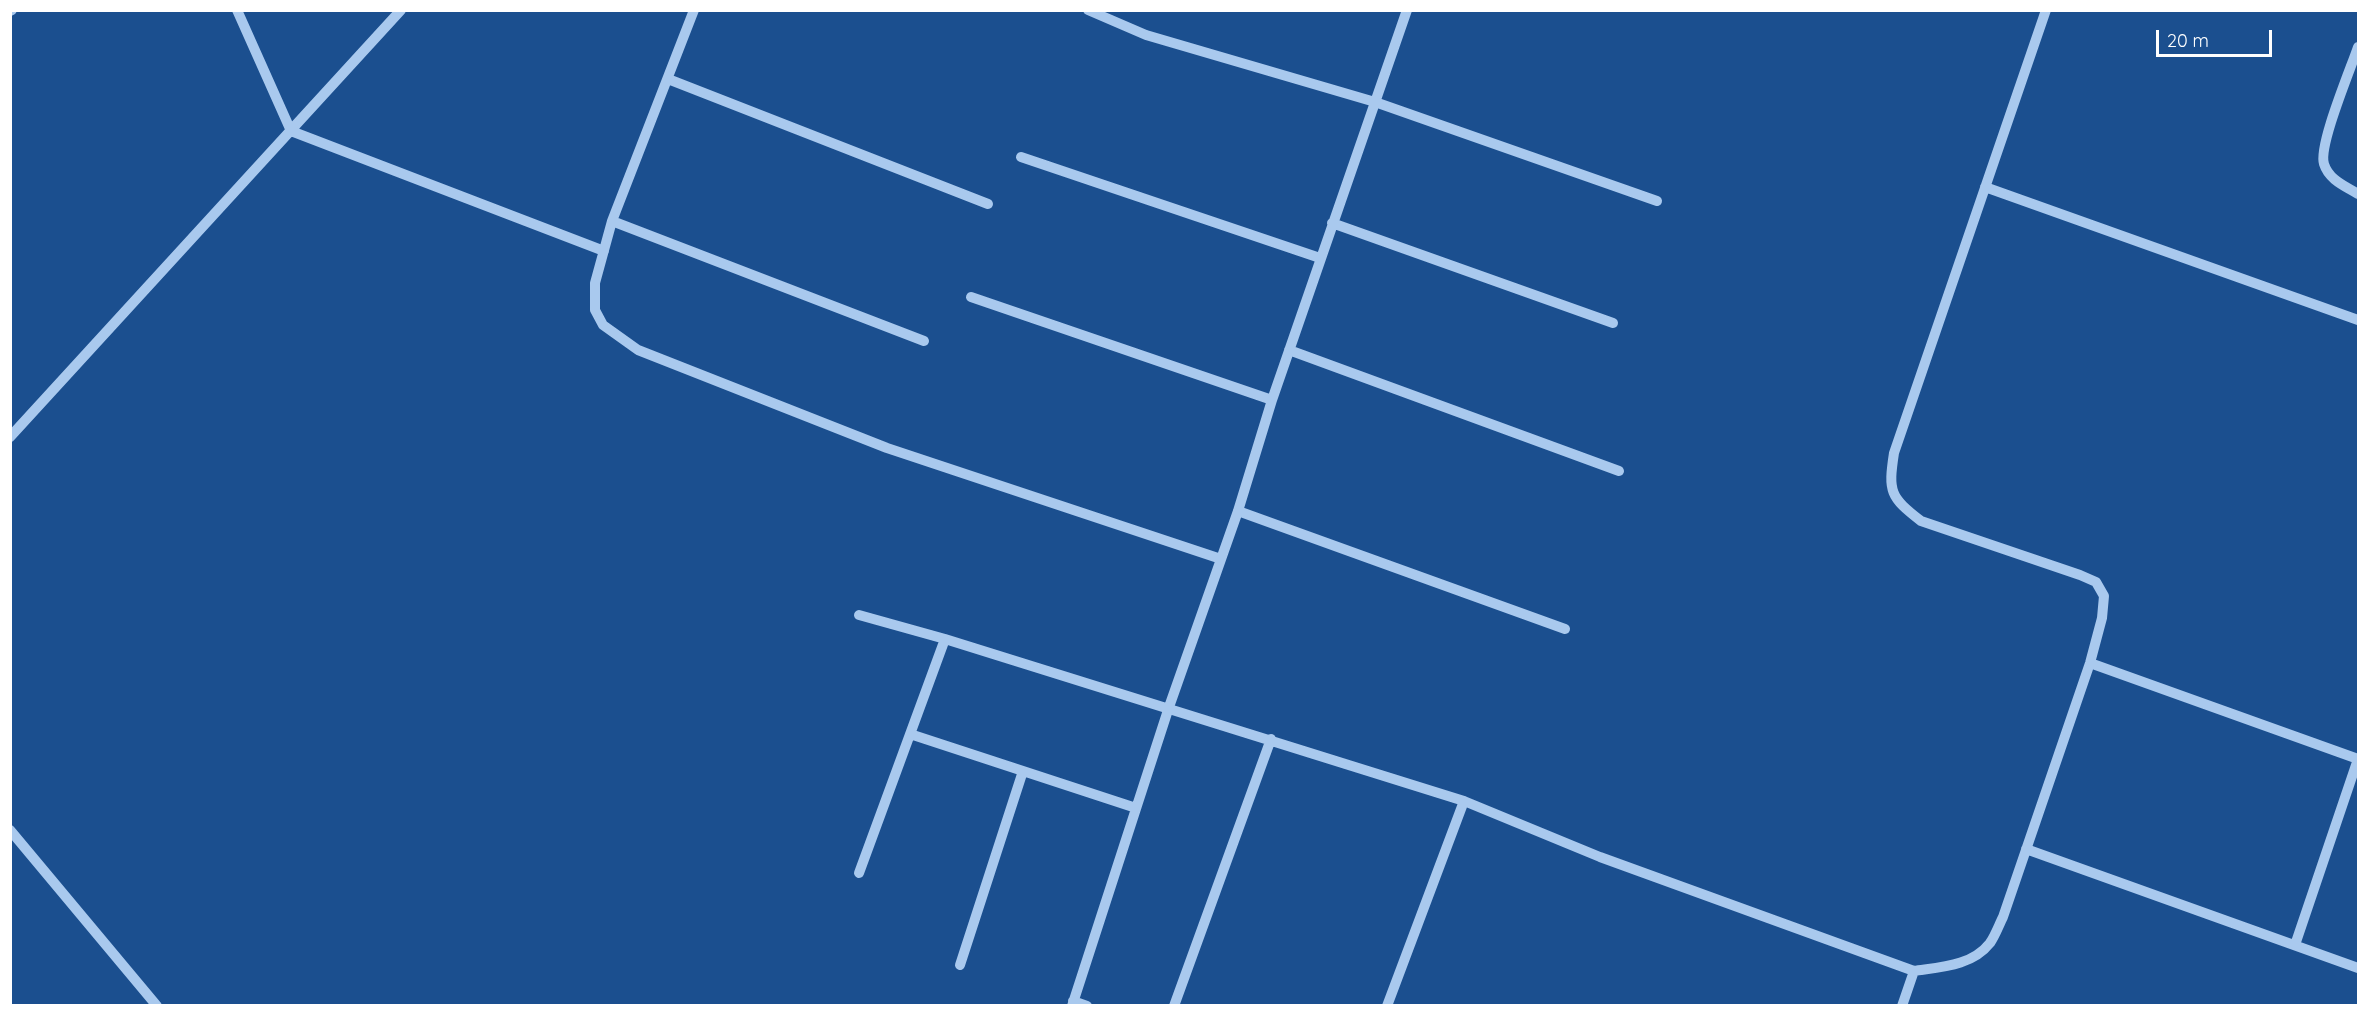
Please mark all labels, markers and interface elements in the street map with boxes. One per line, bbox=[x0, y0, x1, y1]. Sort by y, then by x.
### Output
scale bar bbox=[2159, 18, 2274, 56]
text: 20 m bbox=[2167, 29, 2209, 52]

